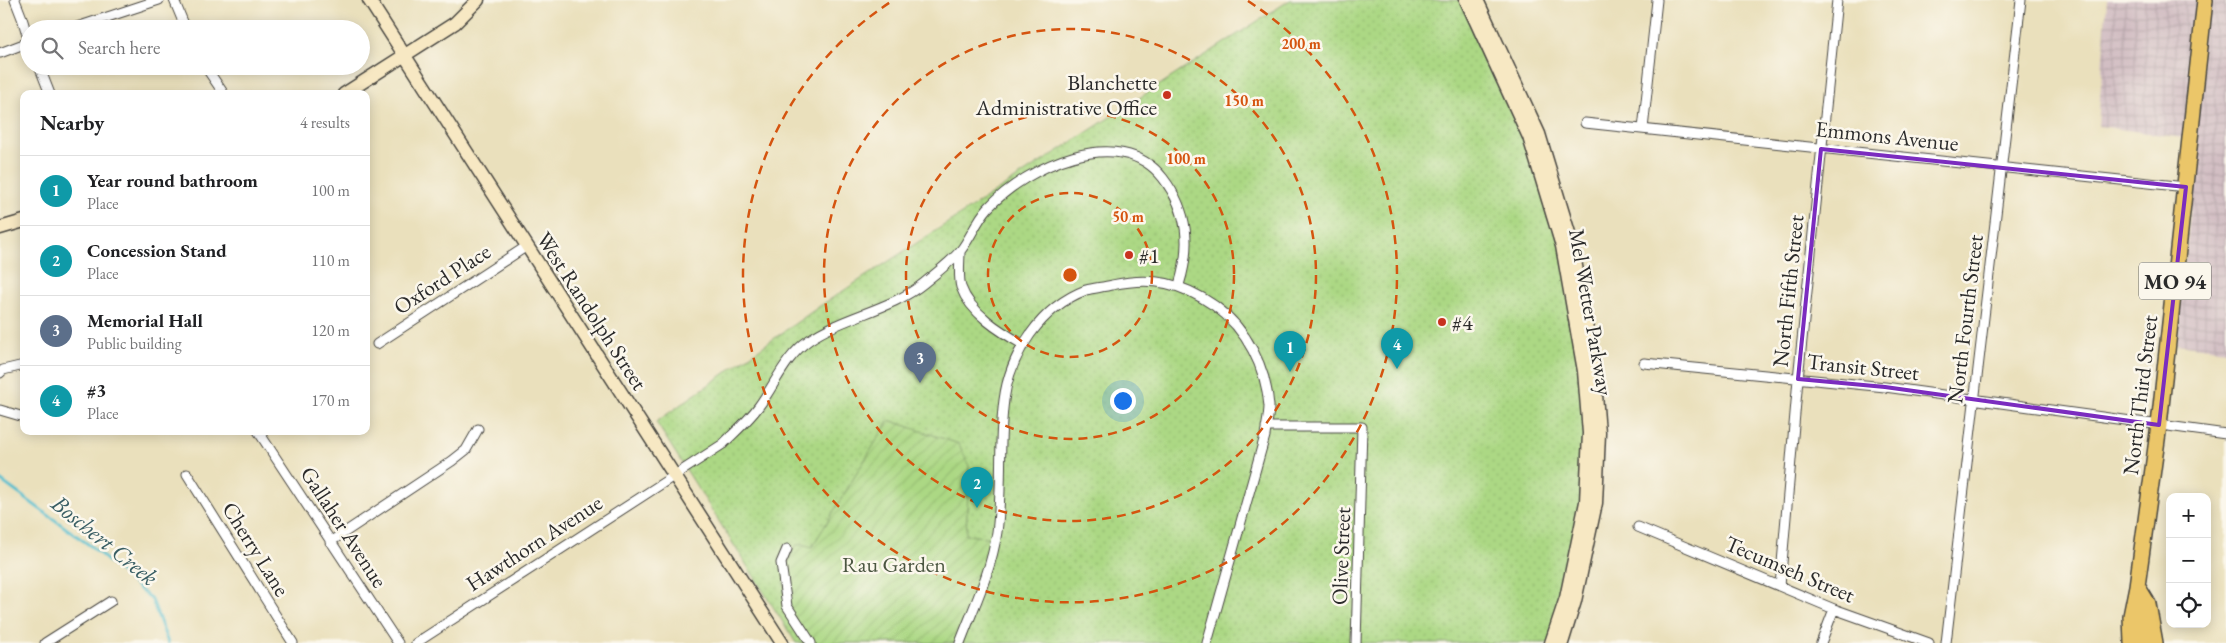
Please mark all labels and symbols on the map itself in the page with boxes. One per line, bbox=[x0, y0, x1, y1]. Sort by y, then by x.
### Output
text: 200 m bbox=[1281, 34, 1321, 53]
place label: Blanchette Administrative Office bbox=[975, 68, 1157, 122]
marker: Blanchette Administrative Office bbox=[1161, 89, 1173, 101]
text: 150 m bbox=[1224, 91, 1264, 110]
street label: Emmons Avenue bbox=[1814, 114, 1960, 158]
text: 100 m bbox=[1166, 149, 1206, 168]
text: 50 m bbox=[1112, 207, 1144, 226]
street label: North Fifth Street bbox=[1766, 213, 1810, 369]
street label: West Randolph Street bbox=[530, 226, 654, 396]
street label: Mel Wetter Parkway bbox=[1562, 226, 1620, 398]
street label: North Fourth Street bbox=[1940, 233, 1990, 405]
street label: Oxford Place bbox=[388, 237, 496, 321]
place label: #1 bbox=[1139, 241, 1160, 270]
marker: #1 bbox=[1123, 249, 1135, 261]
road number: MO 94 bbox=[2139, 262, 2211, 300]
centre of rings bbox=[1061, 266, 1079, 284]
place label: #4 bbox=[1452, 308, 1473, 337]
street label: North Third Street bbox=[2116, 313, 2164, 477]
marker: #4 bbox=[1436, 316, 1448, 328]
pin: 4 bbox=[1381, 328, 1413, 369]
pin: 1 bbox=[1274, 331, 1306, 372]
pin: 3 bbox=[904, 342, 936, 383]
street label: Transit Street bbox=[1806, 347, 1921, 387]
your location bbox=[1110, 388, 1136, 414]
street label: Gallaher Avenue bbox=[294, 461, 394, 594]
pin: 2 bbox=[961, 467, 993, 508]
water label: Boschert Creek bbox=[45, 487, 165, 592]
street label: Hawthorn Avenue bbox=[460, 488, 608, 598]
street label: Cherry Lane bbox=[216, 496, 297, 602]
street label: Olive Street bbox=[1325, 507, 1357, 605]
street label: Tecumseh Street bbox=[1721, 529, 1859, 609]
park label: Rau Garden bbox=[842, 550, 946, 579]

